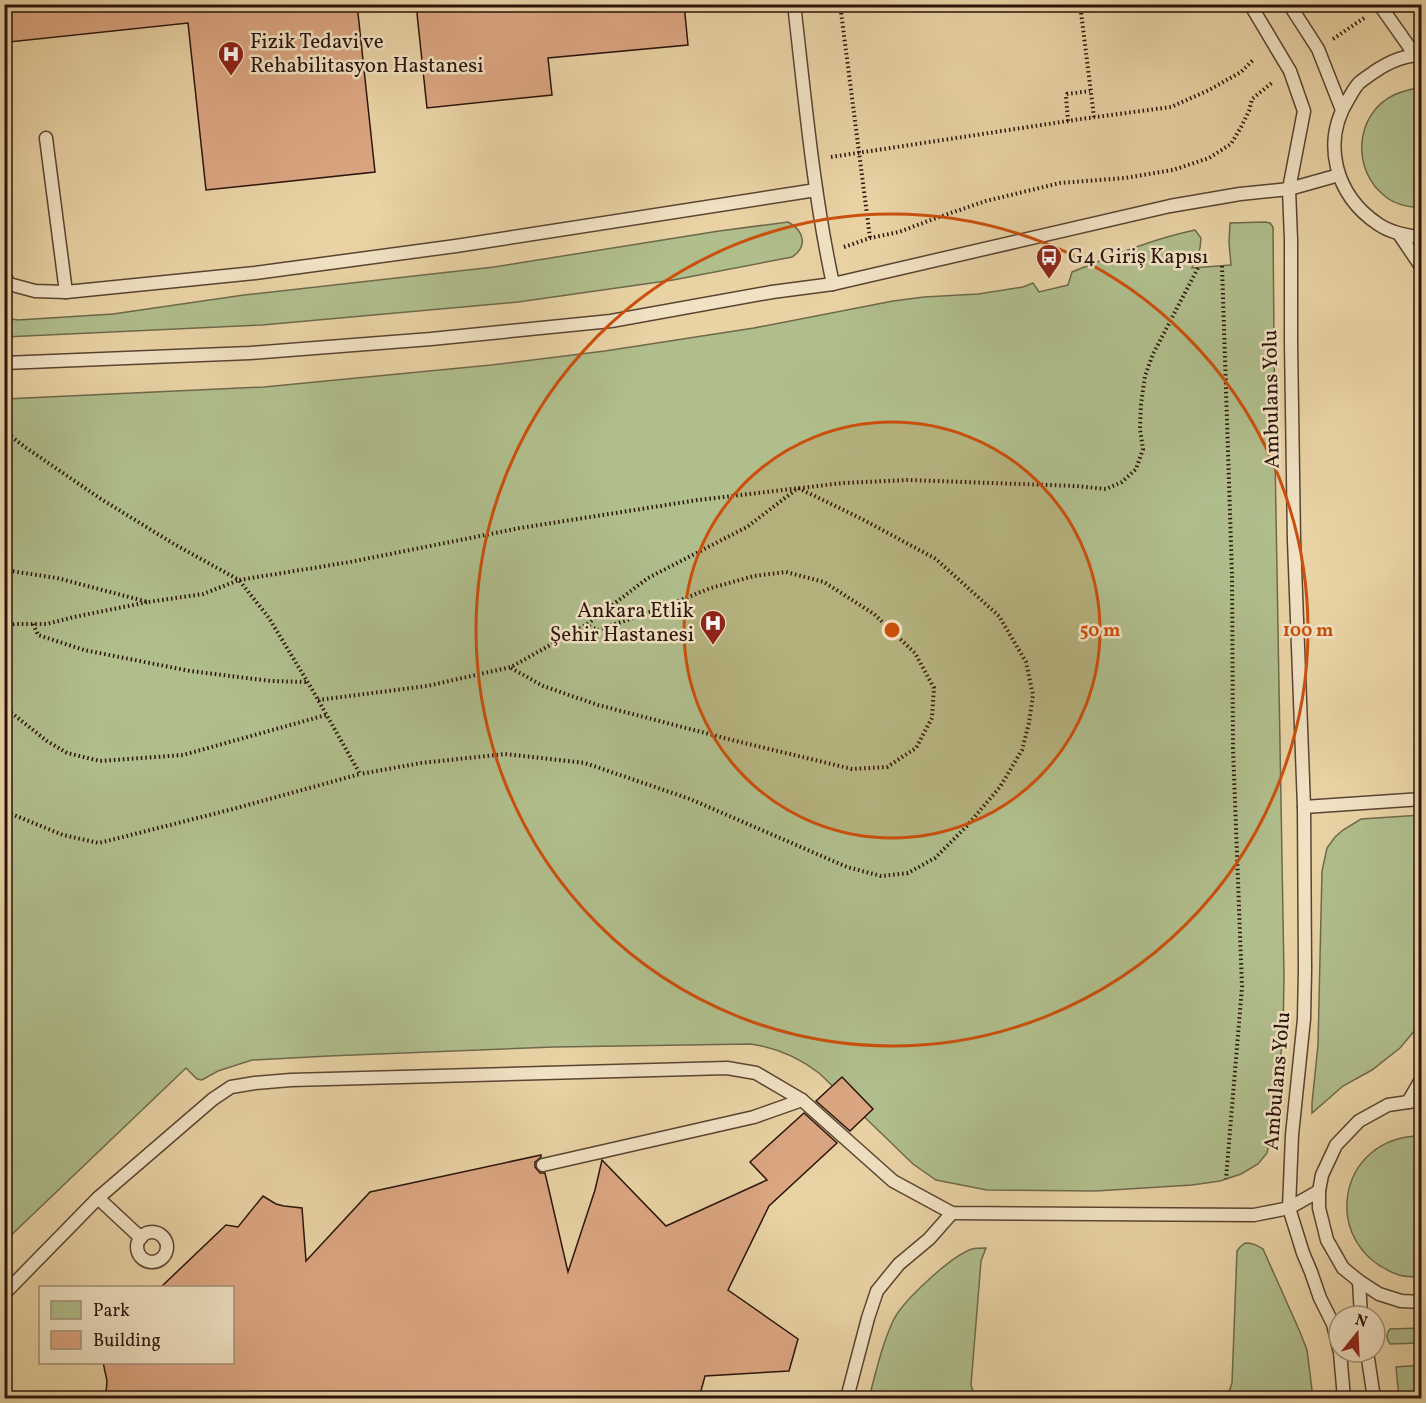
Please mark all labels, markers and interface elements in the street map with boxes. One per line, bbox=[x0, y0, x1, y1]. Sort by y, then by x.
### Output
place label: Fizik Tedavi ve Rehabilitasyon Hastanesi bbox=[250, 28, 484, 81]
hospital icon: Fizik Tedavi ve Rehabilitasyon Hastanesi bbox=[216, 39, 246, 77]
bus stop icon: G4 Giriş Kapısı bbox=[1034, 242, 1064, 280]
place label: G4 Giriş Kapısı bbox=[1068, 243, 1208, 272]
street label: Ambulans Yolu bbox=[1256, 329, 1288, 469]
place label: Ankara Etlik Şehir Hastanesi bbox=[550, 597, 695, 650]
hospital icon: Ankara Etlik Şehir Hastanesi bbox=[698, 608, 728, 646]
text: 50 m bbox=[1080, 619, 1120, 644]
text: 100 m bbox=[1283, 619, 1333, 644]
centre of rings bbox=[882, 620, 902, 640]
street label: Ambulans Yolu bbox=[1257, 1011, 1299, 1151]
legend bbox=[39, 1286, 234, 1364]
text: Park bbox=[93, 1299, 130, 1324]
north arrow bbox=[1327, 1304, 1387, 1364]
text: N bbox=[1352, 1309, 1370, 1334]
text: Building bbox=[93, 1329, 161, 1354]

